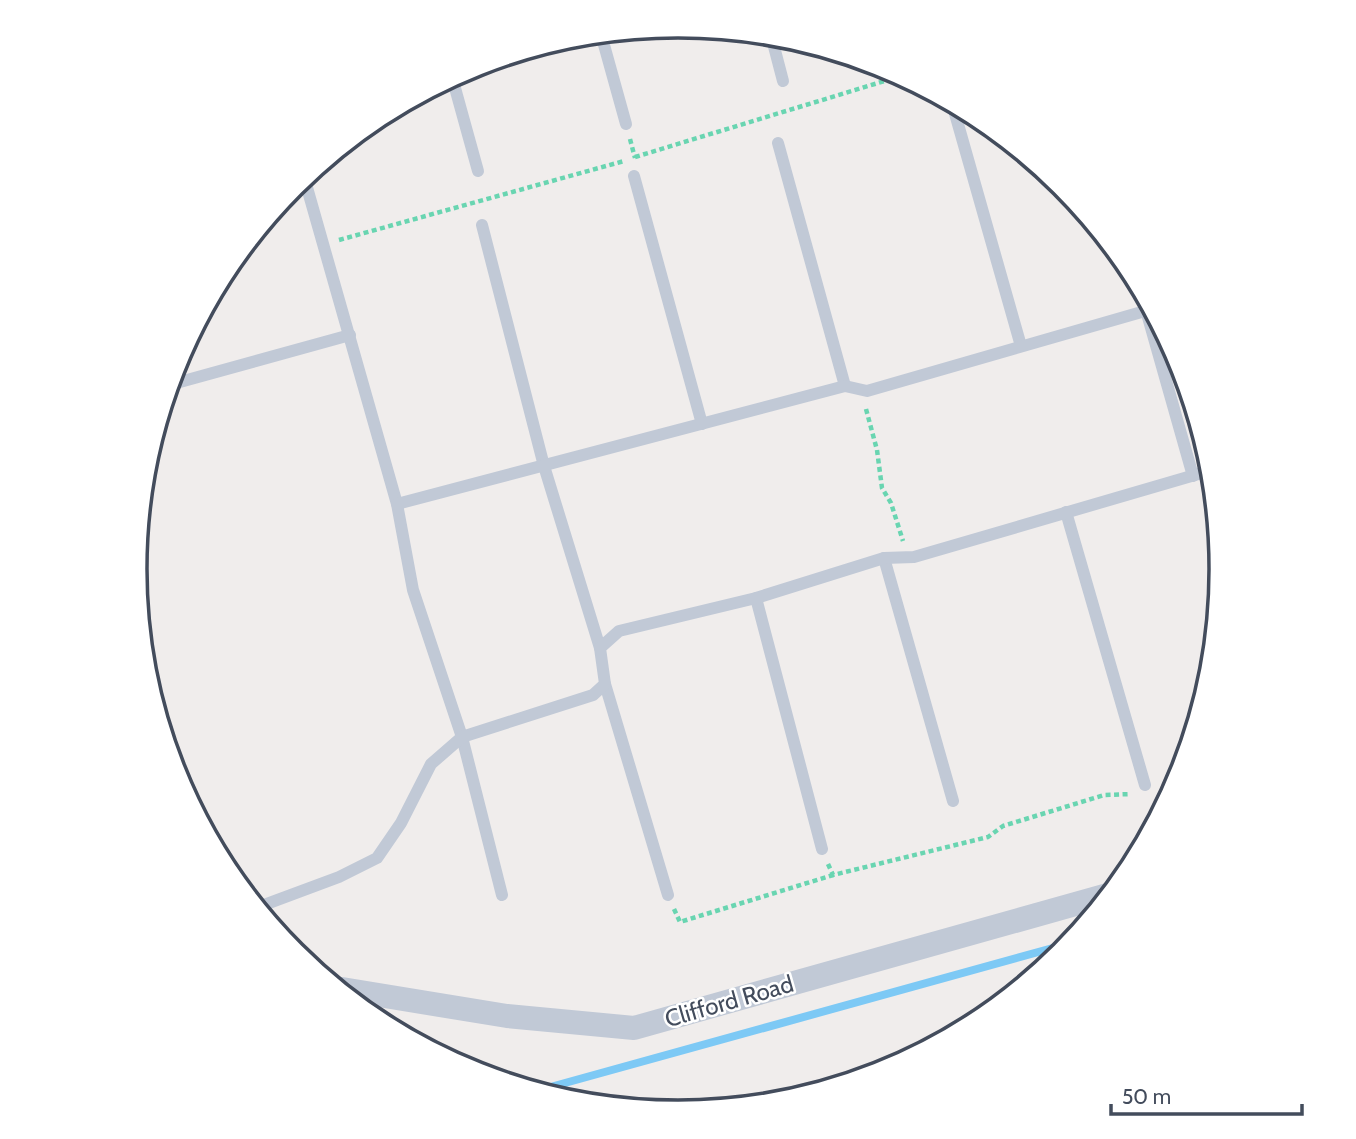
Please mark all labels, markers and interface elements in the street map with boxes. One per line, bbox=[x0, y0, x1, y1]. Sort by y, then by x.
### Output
street label: Clifford Road bbox=[661, 969, 797, 1033]
scale bar bbox=[1111, 1072, 1302, 1116]
text: 50 m bbox=[1122, 1084, 1171, 1109]

